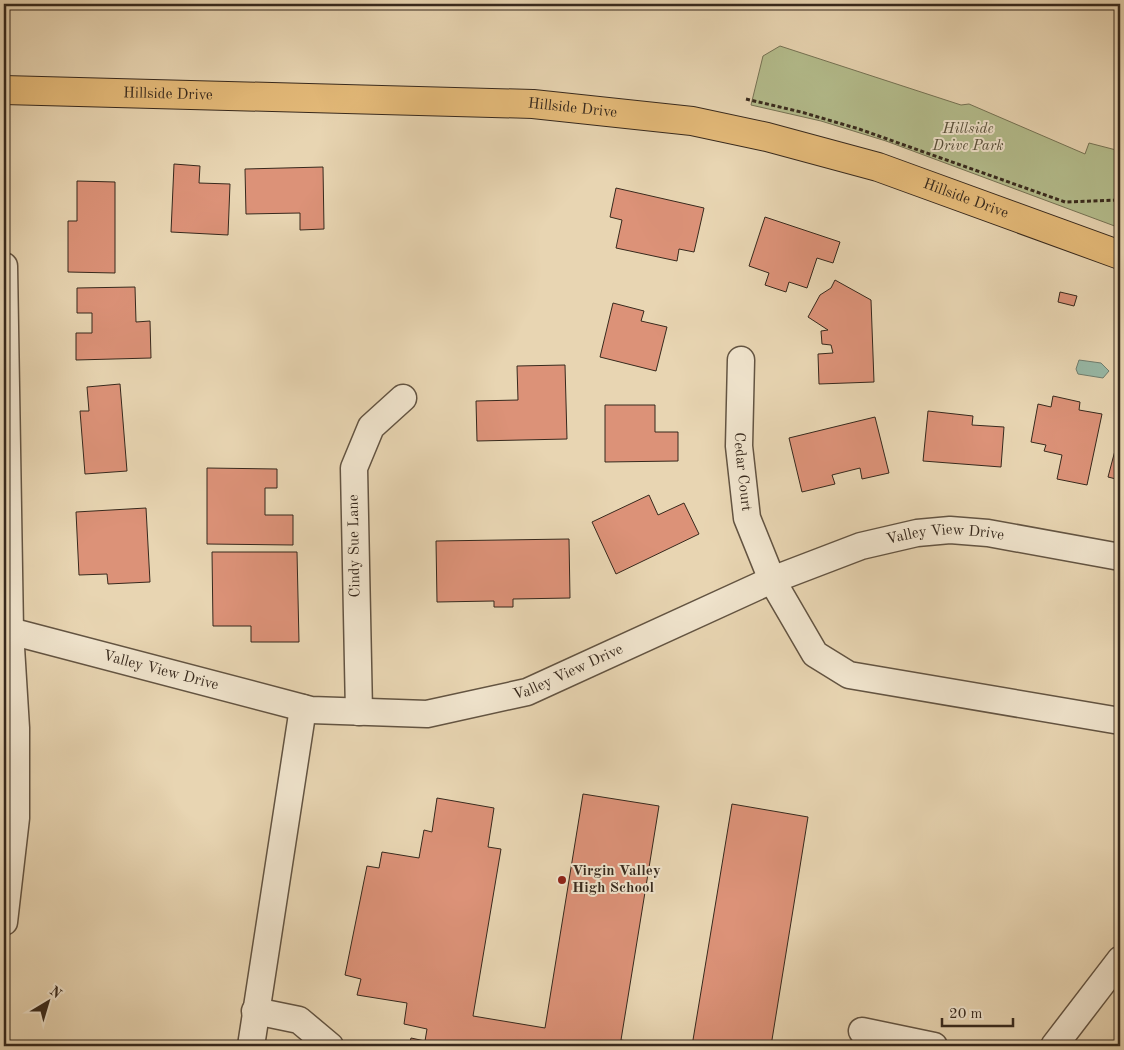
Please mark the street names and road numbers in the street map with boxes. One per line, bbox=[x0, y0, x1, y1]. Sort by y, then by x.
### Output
street label: Hillside Drive bbox=[123, 86, 213, 103]
street label: Hillside Drive bbox=[527, 96, 618, 120]
street label: Hillside Drive bbox=[921, 177, 1010, 221]
street label: Cedar Court bbox=[731, 432, 754, 512]
street label: Cindy Sue Lane bbox=[347, 494, 363, 598]
street label: Valley View Drive bbox=[885, 522, 1005, 547]
street label: Valley View Drive bbox=[512, 642, 625, 702]
street label: Valley View Drive bbox=[101, 648, 220, 693]

